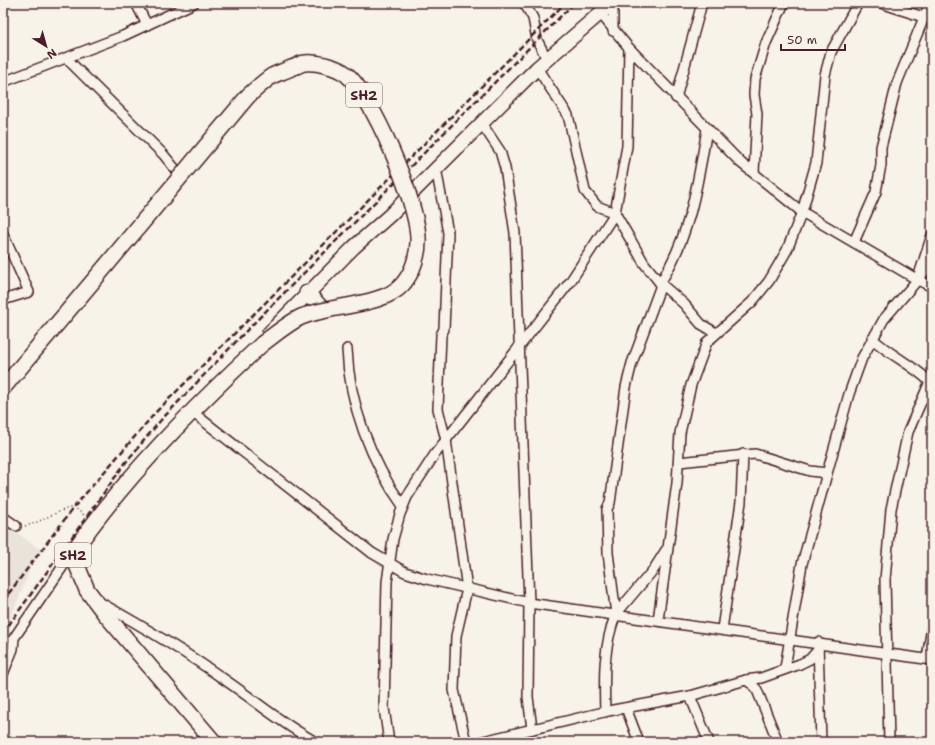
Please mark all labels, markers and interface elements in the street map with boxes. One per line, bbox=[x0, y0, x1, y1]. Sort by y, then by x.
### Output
north arrow bbox=[26, 26, 66, 66]
scale bar bbox=[781, 26, 845, 52]
text: 50 m bbox=[787, 32, 817, 48]
text: N bbox=[43, 45, 60, 62]
road number: SH2 bbox=[346, 83, 382, 107]
road number: SH2 bbox=[55, 543, 91, 567]

